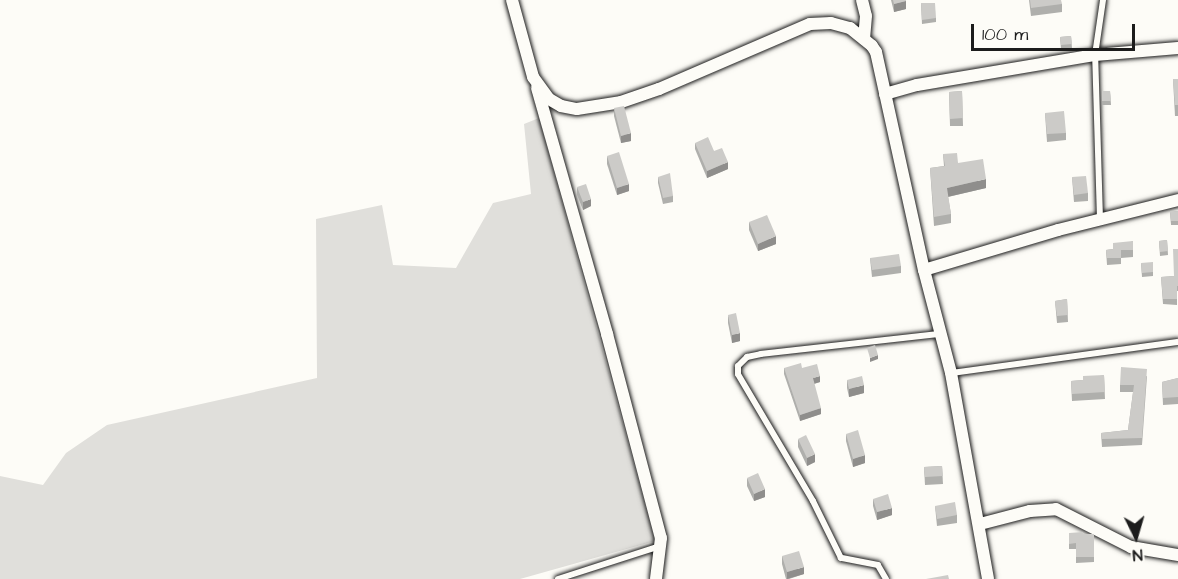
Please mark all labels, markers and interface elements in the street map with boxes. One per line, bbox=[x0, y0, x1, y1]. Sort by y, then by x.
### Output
scale bar bbox=[974, 12, 1138, 50]
text: 100 m bbox=[982, 22, 1028, 47]
north arrow bbox=[1106, 507, 1166, 567]
text: N bbox=[1132, 544, 1144, 566]

